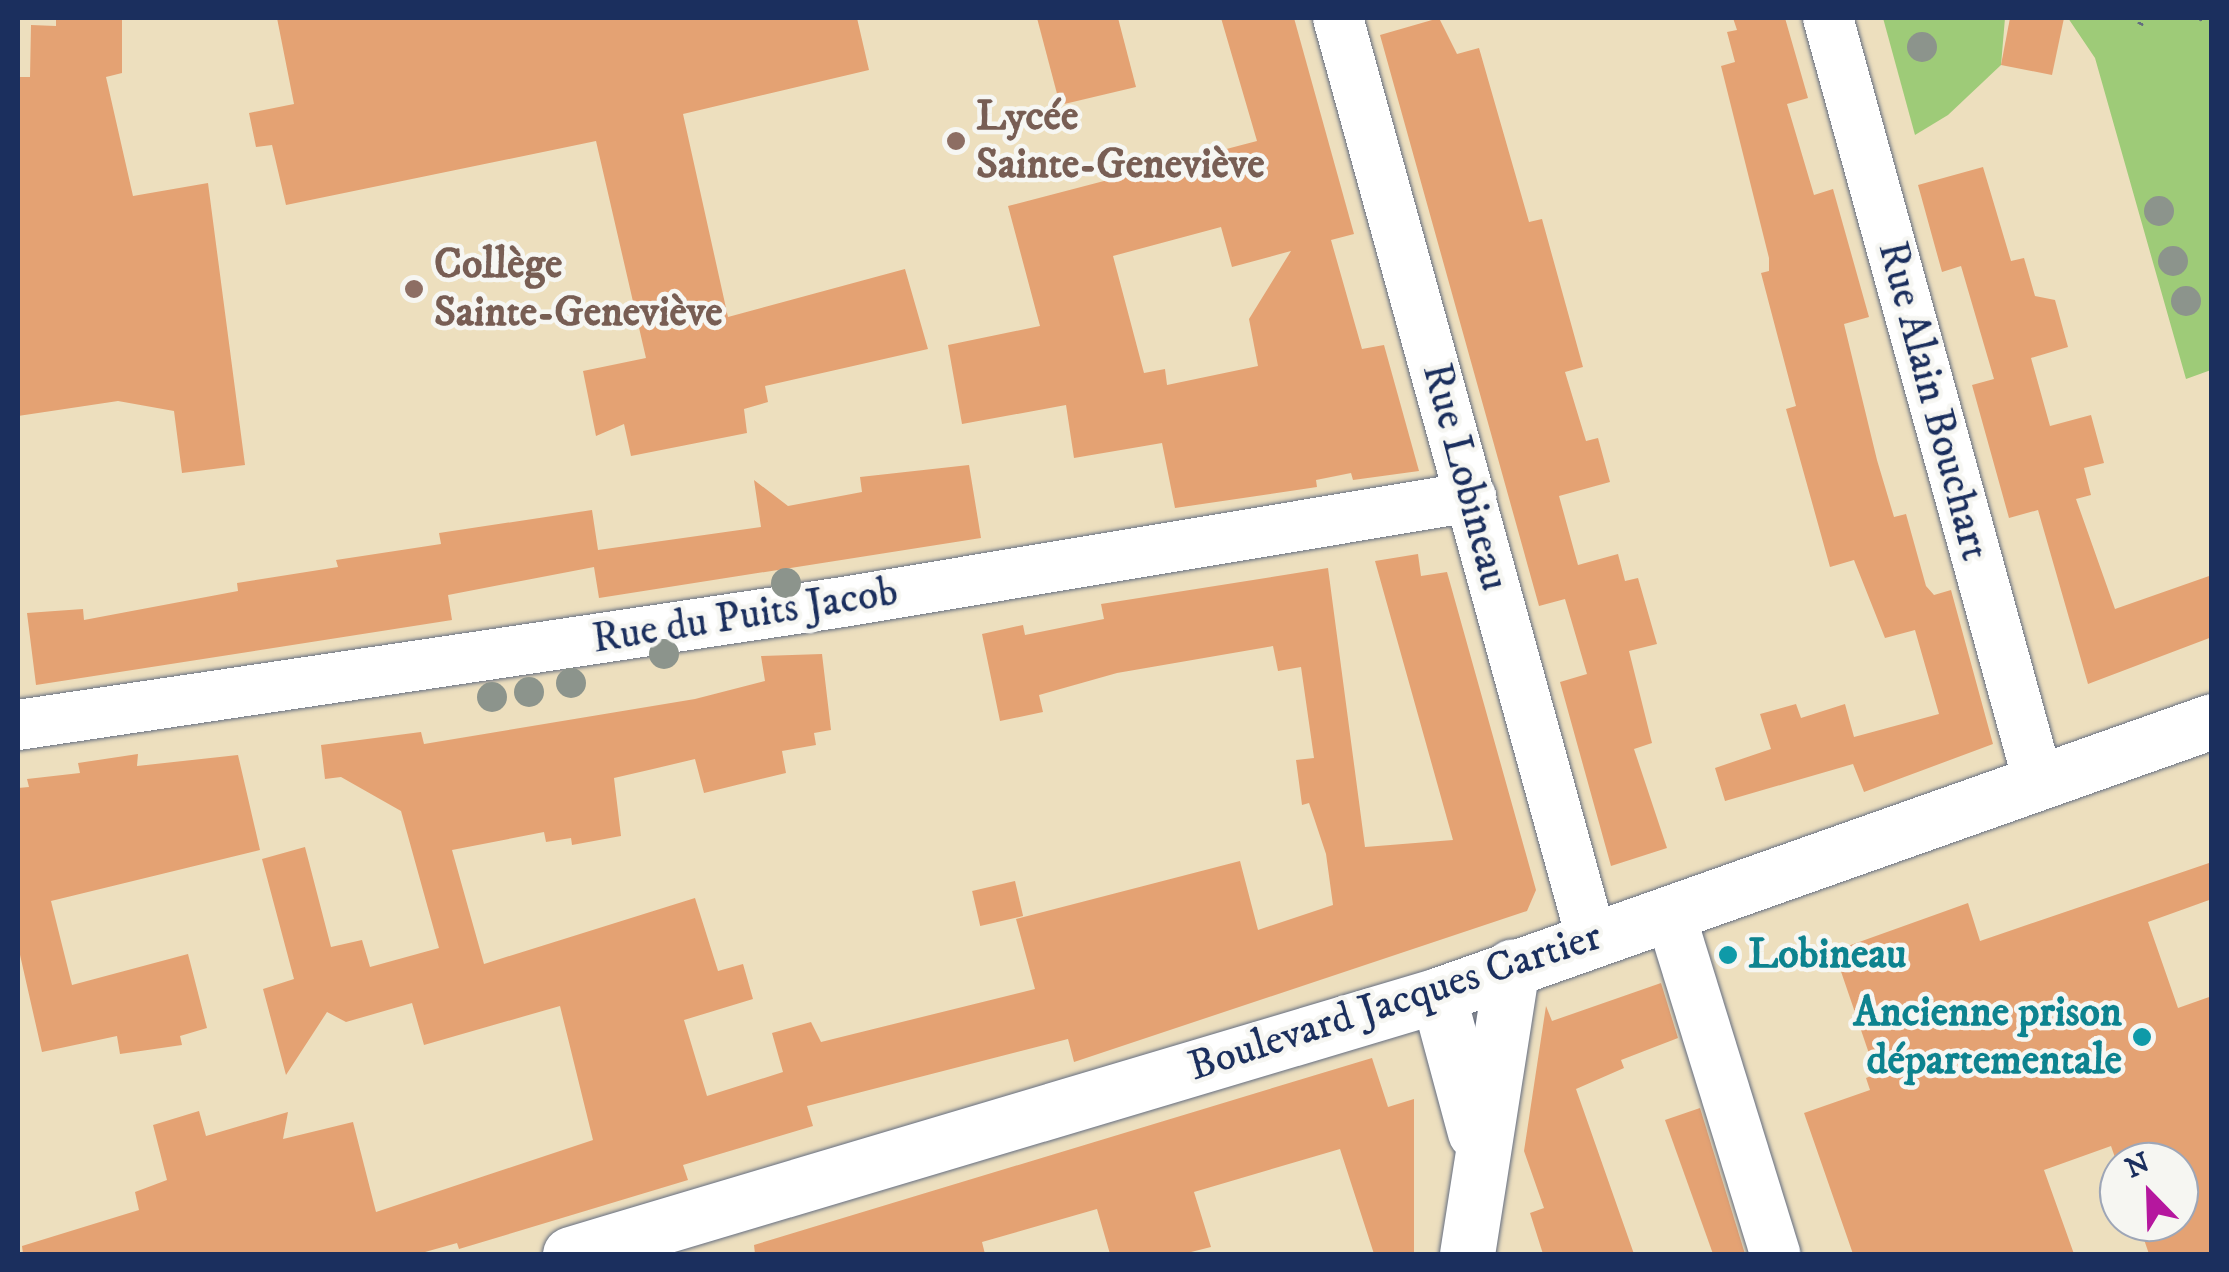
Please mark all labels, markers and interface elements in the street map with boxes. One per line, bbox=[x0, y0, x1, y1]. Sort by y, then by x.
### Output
place label: Lycée Sainte-Geneviève bbox=[976, 92, 1265, 190]
marker: Lycée Sainte-Geneviève bbox=[945, 130, 967, 152]
street label: Rue Alain Bouchart bbox=[1866, 236, 2000, 566]
place label: Collège Sainte-Geneviève bbox=[434, 240, 723, 338]
marker: Collège Sainte-Geneviève bbox=[403, 278, 425, 300]
street label: Rue Lobineau bbox=[1410, 358, 1520, 596]
street label: Rue du Puits Jacob bbox=[589, 567, 901, 665]
street label: Boulevard Jacques Cartier bbox=[1182, 911, 1608, 1093]
place label: Lobineau bbox=[1748, 930, 1907, 980]
marker: Lobineau bbox=[1717, 944, 1739, 966]
place label: Ancienne prison départementale bbox=[1853, 988, 2122, 1086]
marker: Ancienne prison départementale bbox=[2131, 1026, 2153, 1048]
north arrow bbox=[2099, 1142, 2199, 1242]
text: N bbox=[2120, 1145, 2155, 1186]

